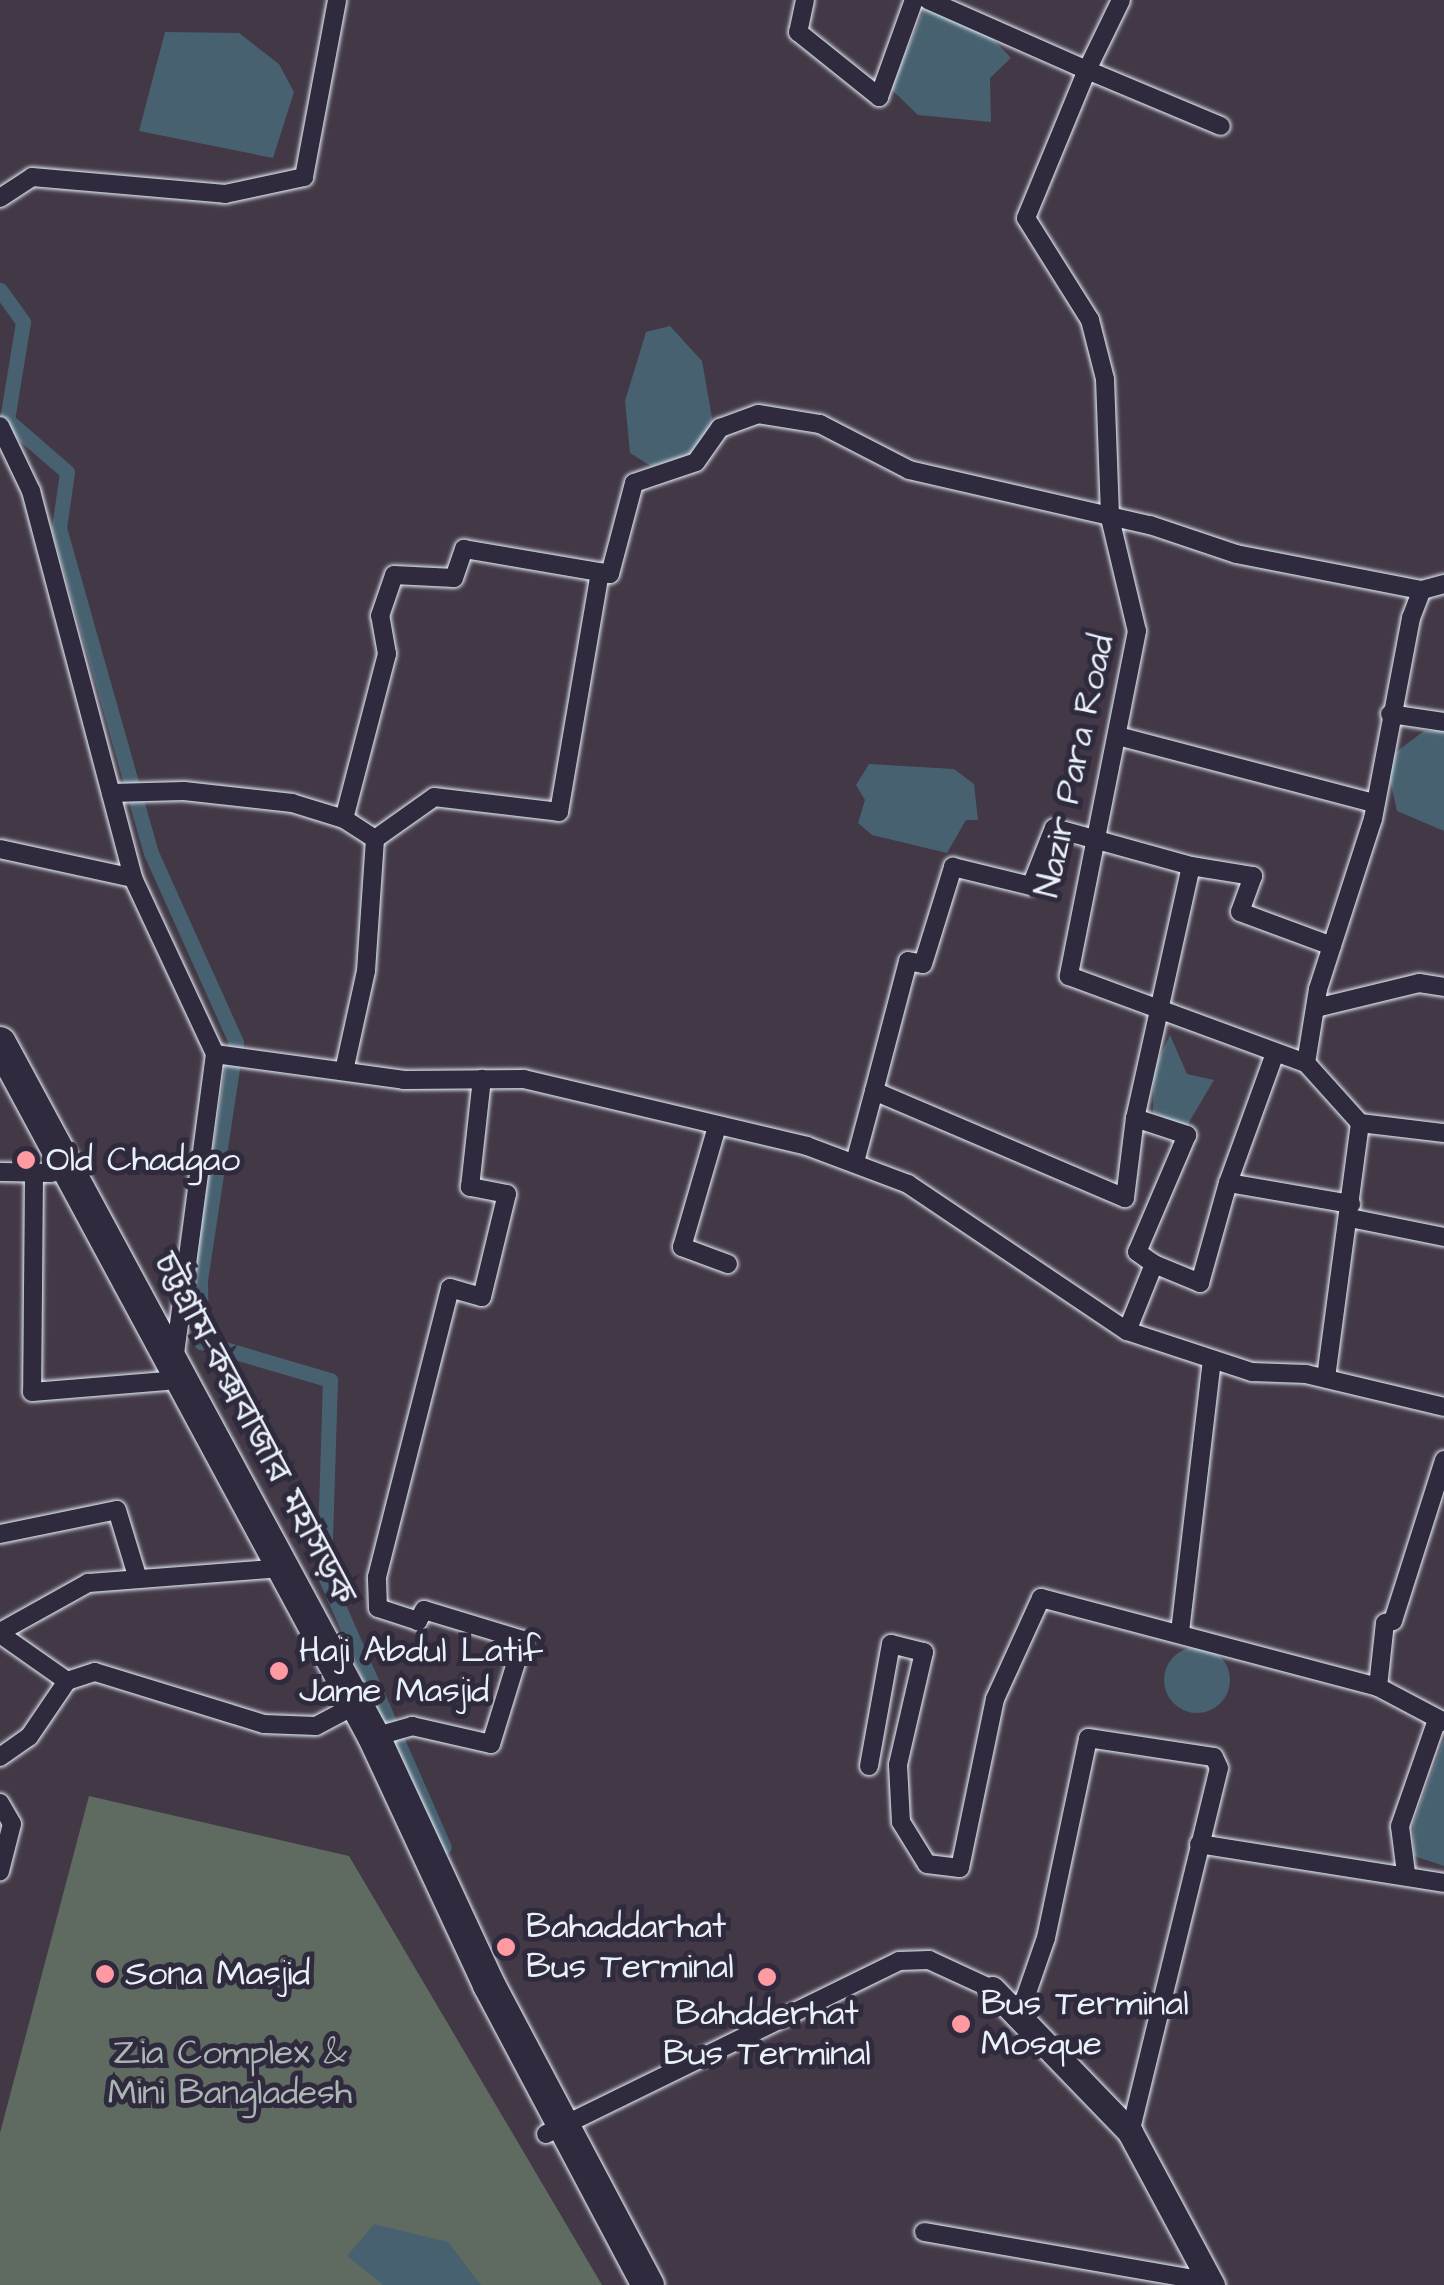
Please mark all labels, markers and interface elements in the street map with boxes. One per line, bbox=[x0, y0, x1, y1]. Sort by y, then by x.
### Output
street label: Nazir Para Road bbox=[1027, 631, 1123, 901]
place label: Old Chadgao bbox=[46, 1139, 240, 1181]
marker: Old Chadgao bbox=[15, 1149, 37, 1171]
street label: চট্টগ্রাম-কক্সবাজার মহাসড়ক bbox=[143, 1246, 365, 1612]
place label: Haji Abdul Latif Jame Masjid bbox=[299, 1630, 543, 1712]
marker: Haji Abdul Latif Jame Masjid bbox=[268, 1660, 290, 1682]
place label: Bahaddarhat Bus Terminal bbox=[526, 1906, 734, 1988]
marker: Bahaddarhat Bus Terminal bbox=[495, 1936, 517, 1958]
place label: Sona Masjid bbox=[125, 1953, 310, 1995]
marker: Sona Masjid bbox=[94, 1963, 116, 1985]
marker: Bahdderhat Bus Terminal bbox=[756, 1966, 778, 1988]
place label: Bus Terminal Mosque bbox=[981, 1983, 1189, 2065]
place label: Bahdderhat Bus Terminal bbox=[663, 1993, 871, 2075]
marker: Bus Terminal Mosque bbox=[950, 2013, 972, 2035]
park label: Zia Complex & Mini Bangladesh bbox=[108, 2032, 352, 2114]

